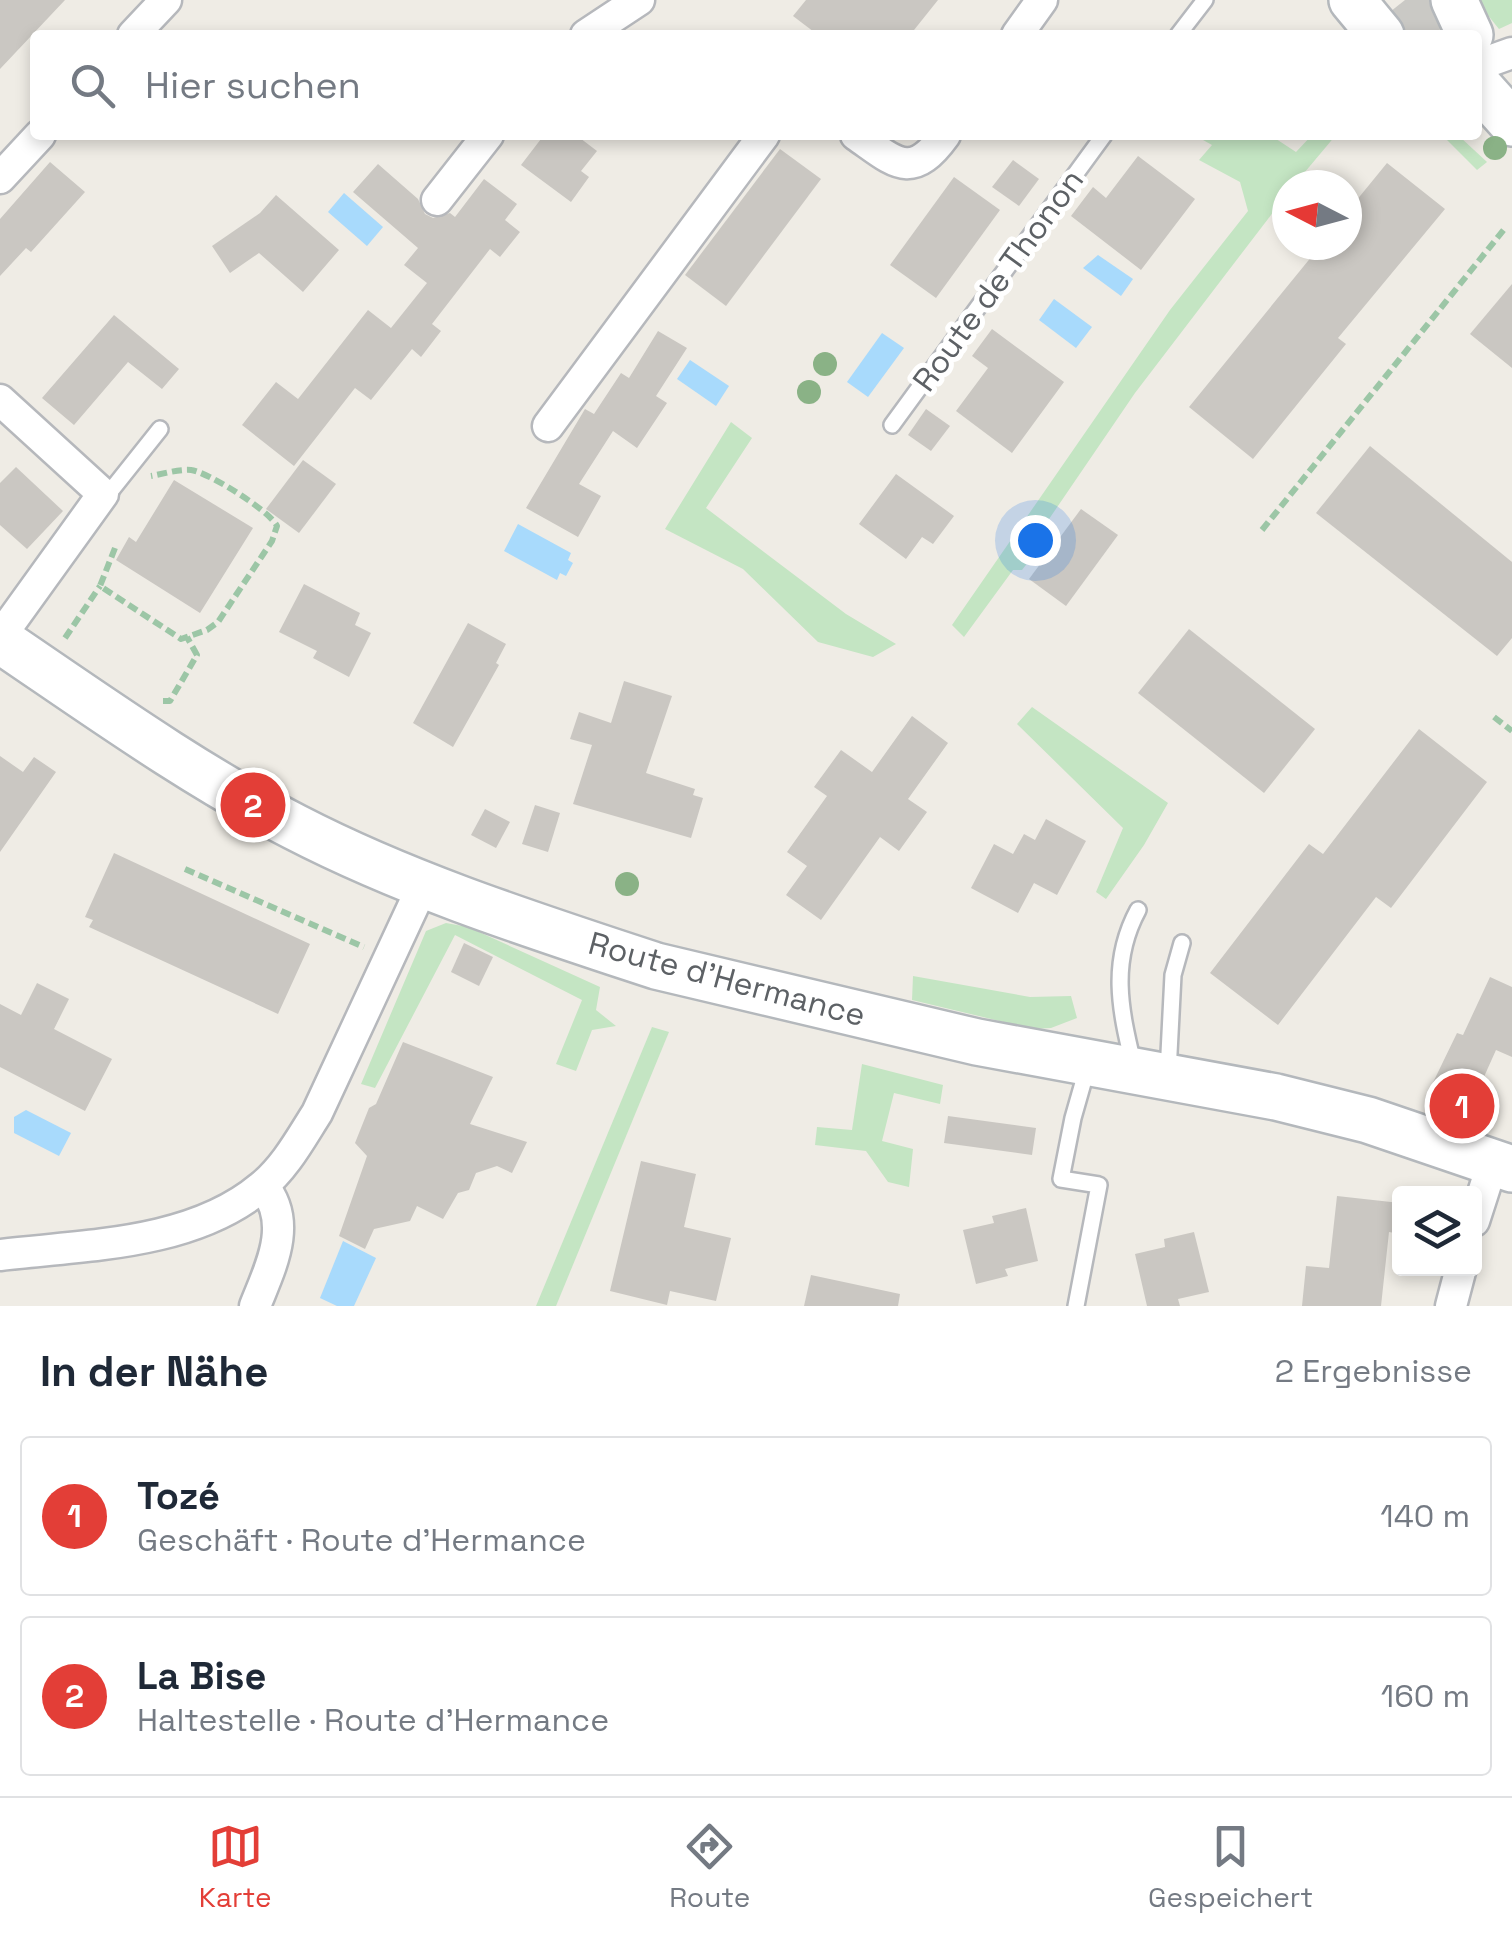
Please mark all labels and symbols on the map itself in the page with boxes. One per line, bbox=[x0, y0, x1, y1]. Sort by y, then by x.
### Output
street label: Route de Thonon bbox=[904, 161, 1092, 399]
north arrow bbox=[1272, 170, 1362, 260]
your location bbox=[1010, 515, 1061, 566]
pin: 2 bbox=[220, 768, 286, 842]
street label: Route d'Hermance bbox=[584, 923, 870, 1035]
pin: 1 bbox=[1430, 1068, 1494, 1144]

